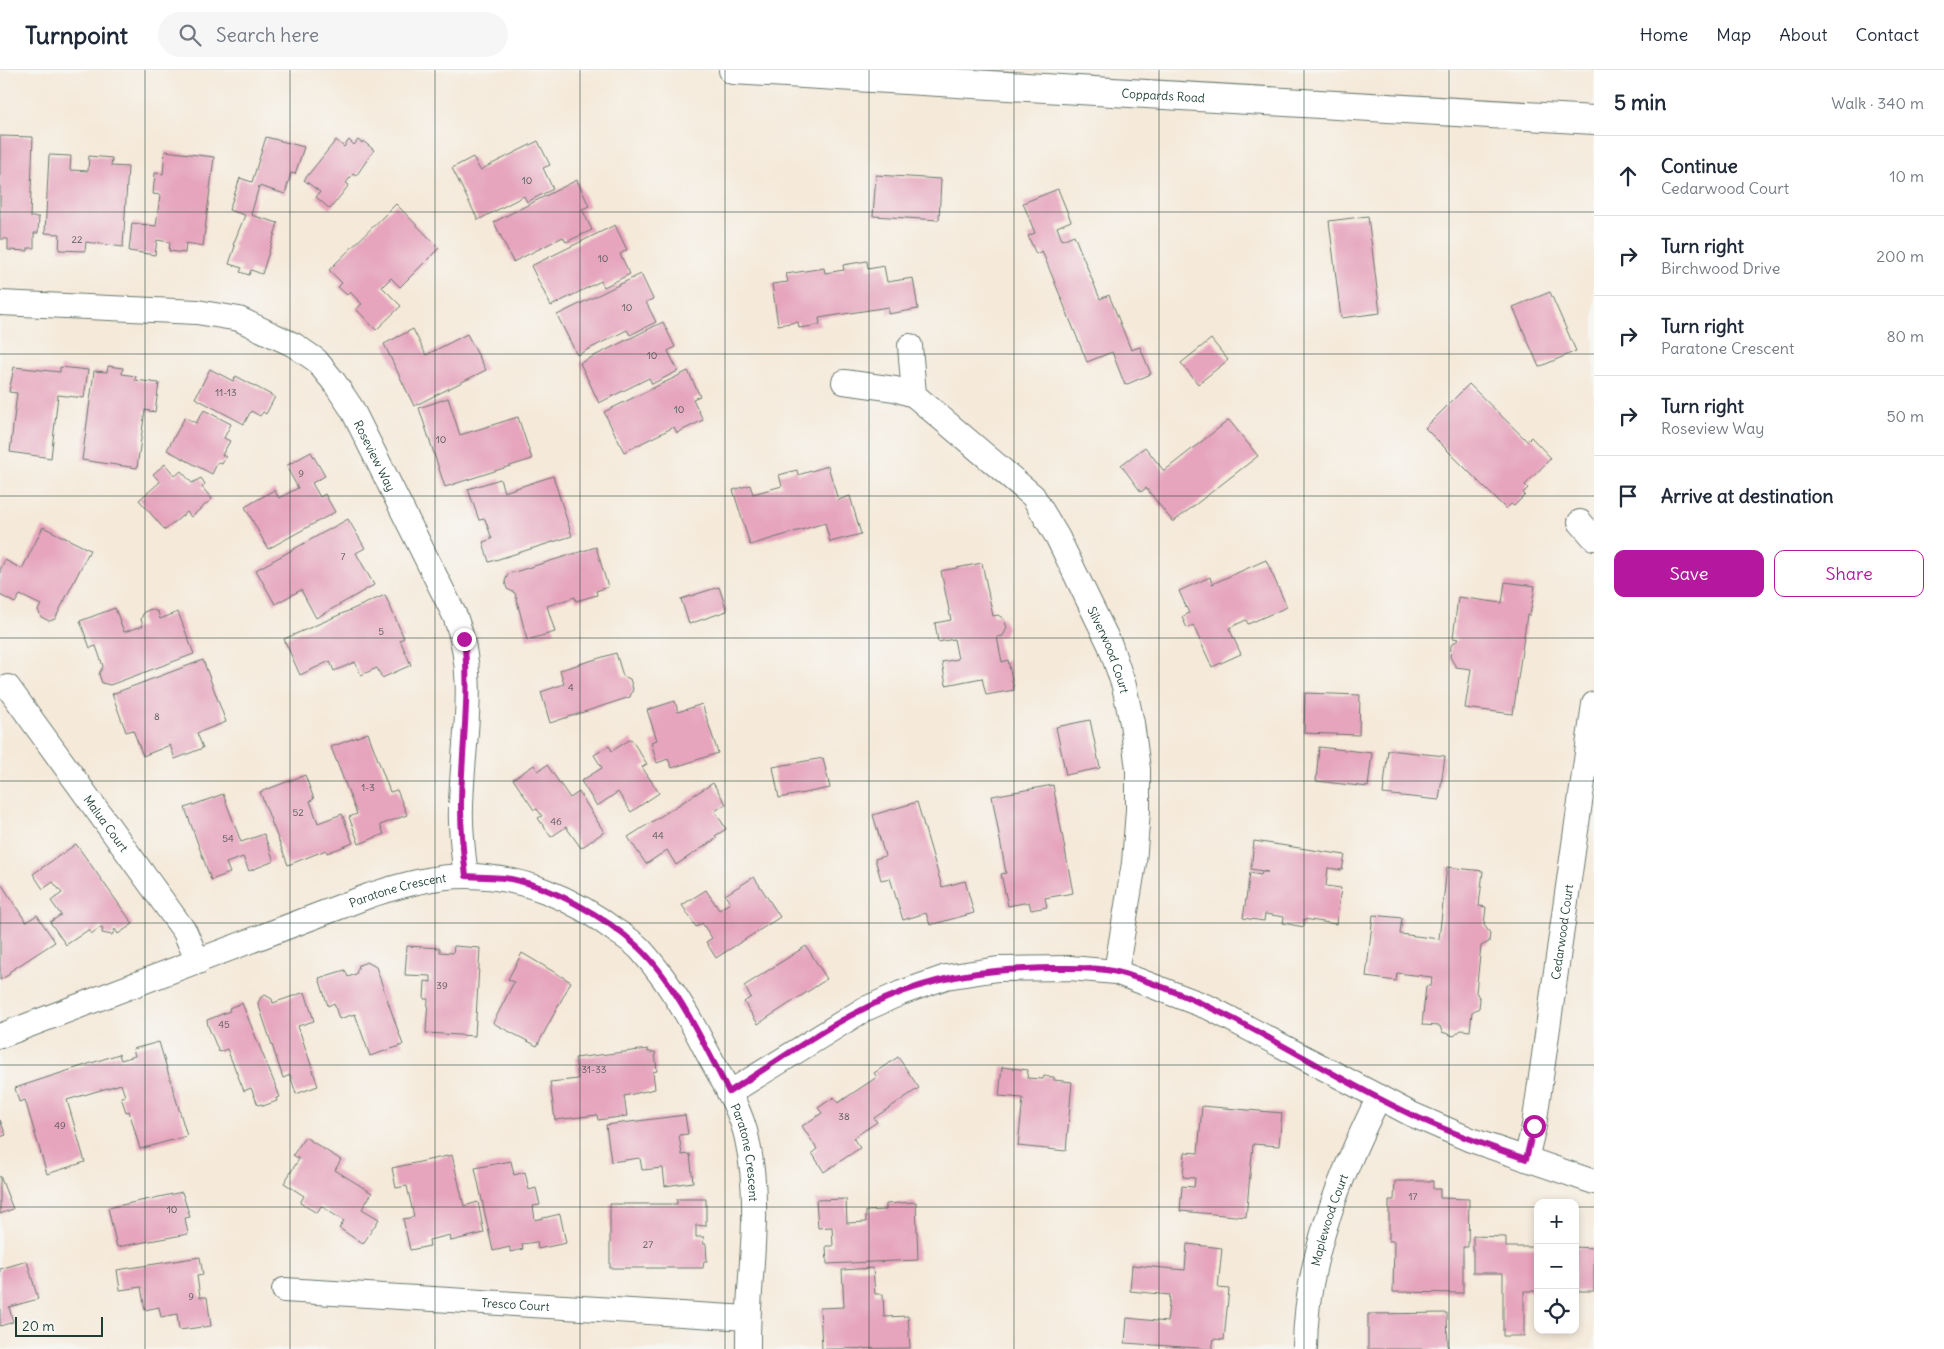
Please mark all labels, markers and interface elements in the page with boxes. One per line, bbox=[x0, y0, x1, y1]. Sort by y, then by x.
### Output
search box bbox=[158, 12, 508, 57]
text: Turnpoint bbox=[25, 20, 128, 50]
icon: search bbox=[176, 21, 204, 49]
text: Search here bbox=[216, 23, 319, 47]
text: Home bbox=[1640, 23, 1688, 46]
text: Map bbox=[1716, 23, 1751, 46]
text: About bbox=[1779, 23, 1827, 46]
text: Contact bbox=[1855, 23, 1919, 46]
street label: Coppards Road bbox=[1121, 85, 1205, 105]
text: 5 min bbox=[1614, 89, 1666, 116]
text: Walk · 340 m bbox=[1831, 93, 1924, 113]
text: Continue bbox=[1661, 154, 1738, 178]
icon: ahead bbox=[1614, 162, 1642, 190]
text: 10 m bbox=[1889, 166, 1924, 186]
house number: 10 bbox=[522, 174, 532, 187]
text: Cedarwood Court bbox=[1661, 178, 1789, 198]
house number: 22 bbox=[72, 233, 83, 246]
text: Turn right bbox=[1661, 234, 1744, 258]
icon: right bbox=[1614, 242, 1642, 270]
text: 200 m bbox=[1876, 246, 1924, 266]
house number: 10 bbox=[598, 252, 608, 265]
text: Birchwood Drive bbox=[1661, 258, 1780, 278]
house number: 10 bbox=[622, 301, 632, 314]
text: Turn right bbox=[1661, 314, 1744, 338]
icon: right bbox=[1614, 322, 1642, 350]
text: 80 m bbox=[1886, 326, 1924, 346]
text: Paratone Crescent bbox=[1661, 338, 1794, 358]
house number: 10 bbox=[647, 349, 657, 362]
house number: 11-13 bbox=[215, 386, 237, 399]
text: Turn right bbox=[1661, 394, 1744, 418]
icon: right bbox=[1614, 402, 1642, 430]
house number: 10 bbox=[674, 403, 684, 416]
text: 50 m bbox=[1886, 406, 1924, 426]
street label: Roseview Way bbox=[351, 417, 399, 494]
text: Roseview Way bbox=[1661, 418, 1764, 438]
house number: 10 bbox=[436, 433, 446, 446]
house number: 9 bbox=[298, 467, 304, 480]
icon: arrive bbox=[1614, 482, 1642, 510]
text: Arrive at destination bbox=[1661, 484, 1834, 508]
house number: 7 bbox=[341, 550, 346, 563]
button: Save bbox=[1614, 550, 1764, 597]
button: Share bbox=[1774, 550, 1924, 597]
street label: Silverwood Court bbox=[1085, 604, 1133, 695]
house number: 5 bbox=[378, 625, 384, 638]
route end bbox=[453, 628, 476, 651]
house number: 4 bbox=[568, 681, 574, 694]
house number: 8 bbox=[154, 710, 160, 723]
house number: 1-3 bbox=[361, 781, 375, 794]
street label: Malua Court bbox=[81, 792, 132, 854]
house number: 52 bbox=[292, 806, 304, 819]
house number: 46 bbox=[550, 815, 562, 828]
house number: 44 bbox=[652, 829, 664, 842]
house number: 54 bbox=[222, 832, 234, 845]
street label: Paratone Crescent bbox=[347, 870, 447, 910]
street label: Cedarwood Court bbox=[1547, 883, 1576, 981]
house number: 39 bbox=[436, 979, 448, 992]
house number: 45 bbox=[218, 1018, 230, 1031]
house number: 31-33 bbox=[582, 1063, 607, 1076]
street label: Paratone Crescent bbox=[728, 1101, 762, 1202]
house number: 38 bbox=[838, 1110, 850, 1123]
route start bbox=[1523, 1115, 1546, 1138]
house number: 49 bbox=[54, 1119, 66, 1132]
street label: Maplewood Court bbox=[1307, 1172, 1351, 1267]
house number: 17 bbox=[1409, 1190, 1418, 1203]
map controls bbox=[1534, 1199, 1579, 1334]
button: + bbox=[1534, 1199, 1579, 1244]
house number: 10 bbox=[167, 1203, 177, 1216]
house number: 27 bbox=[643, 1238, 653, 1251]
button: − bbox=[1534, 1244, 1579, 1289]
button: locate bbox=[1534, 1289, 1579, 1334]
house number: 9 bbox=[188, 1290, 194, 1303]
street label: Tresco Court bbox=[481, 1294, 550, 1314]
scale bar bbox=[15, 1314, 102, 1337]
text: 20 m bbox=[22, 1317, 55, 1335]

